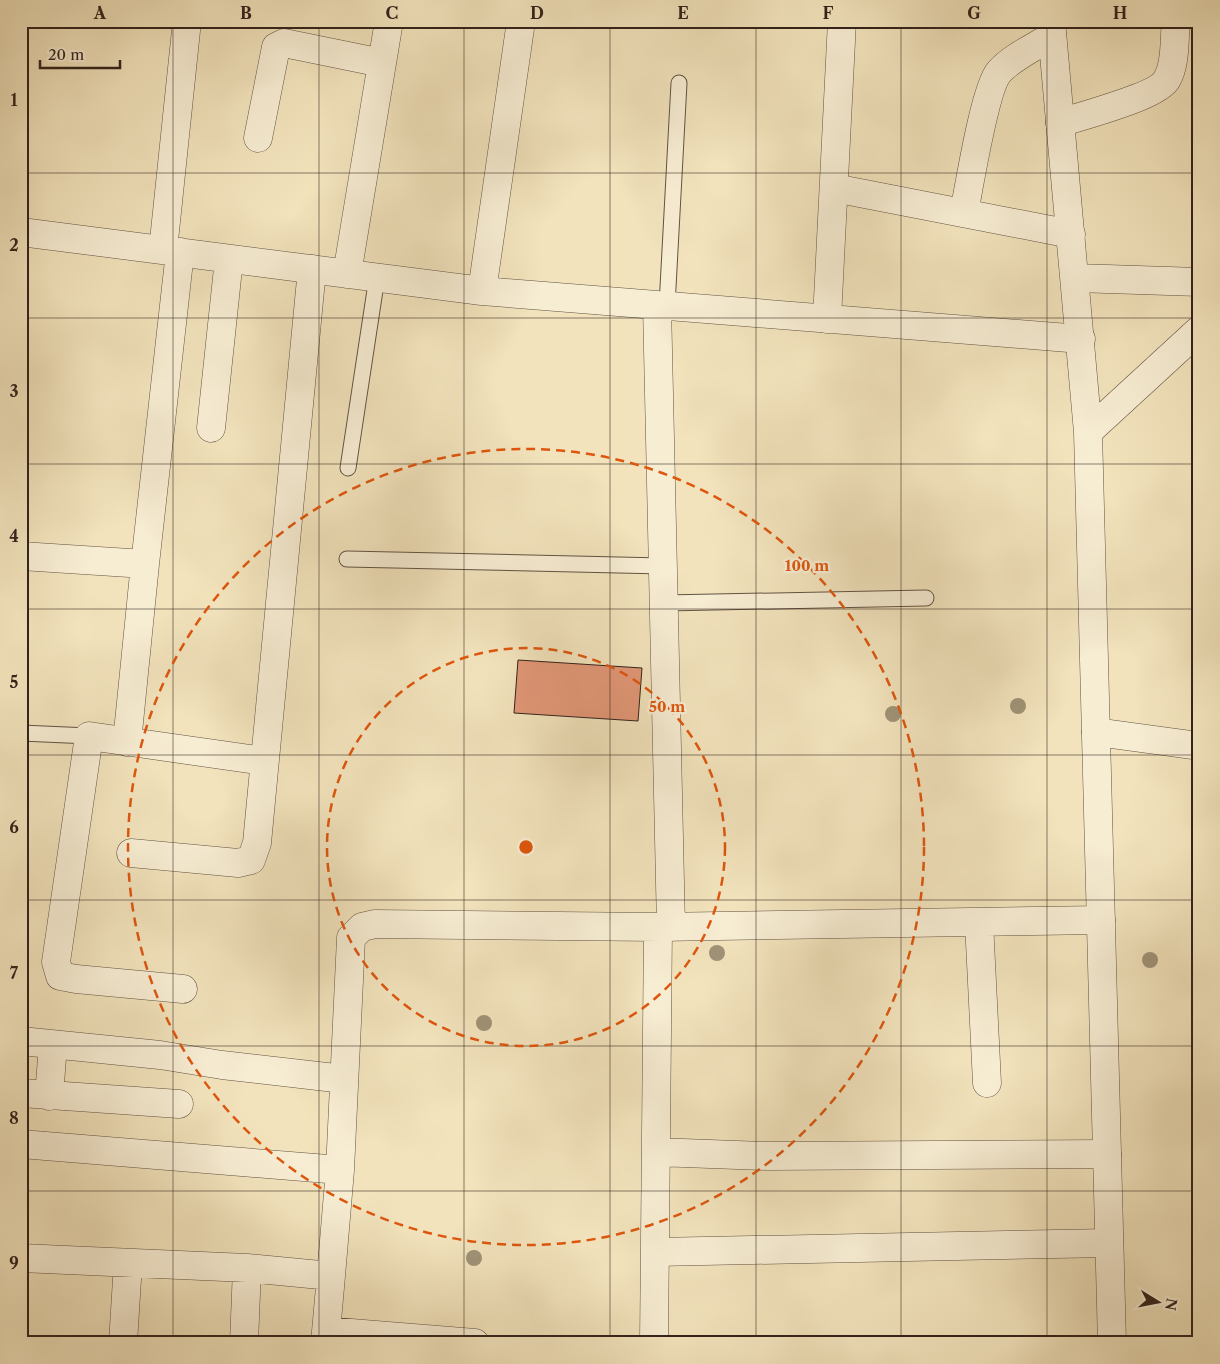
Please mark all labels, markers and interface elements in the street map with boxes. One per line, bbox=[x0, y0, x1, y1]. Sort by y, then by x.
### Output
text: A bbox=[93, 3, 107, 23]
text: B bbox=[240, 3, 252, 23]
text: C bbox=[386, 3, 398, 23]
text: D bbox=[530, 3, 544, 23]
text: E bbox=[677, 3, 689, 23]
text: F bbox=[823, 3, 834, 23]
text: G bbox=[967, 3, 981, 23]
text: H bbox=[1113, 3, 1127, 23]
scale bar bbox=[40, 38, 120, 70]
text: 20 m bbox=[48, 45, 84, 64]
text: 1 bbox=[10, 90, 18, 110]
text: 2 bbox=[9, 235, 19, 255]
text: 3 bbox=[9, 381, 19, 401]
text: 4 bbox=[9, 526, 19, 546]
text: 100 m bbox=[785, 556, 829, 575]
text: 5 bbox=[10, 672, 19, 692]
text: 50 m bbox=[649, 697, 685, 716]
text: 6 bbox=[9, 817, 19, 837]
centre of rings bbox=[517, 838, 535, 856]
text: 7 bbox=[10, 963, 19, 983]
text: 8 bbox=[9, 1108, 19, 1128]
text: 9 bbox=[9, 1253, 19, 1273]
north arrow bbox=[1132, 1276, 1182, 1326]
text: N bbox=[1161, 1297, 1181, 1312]

